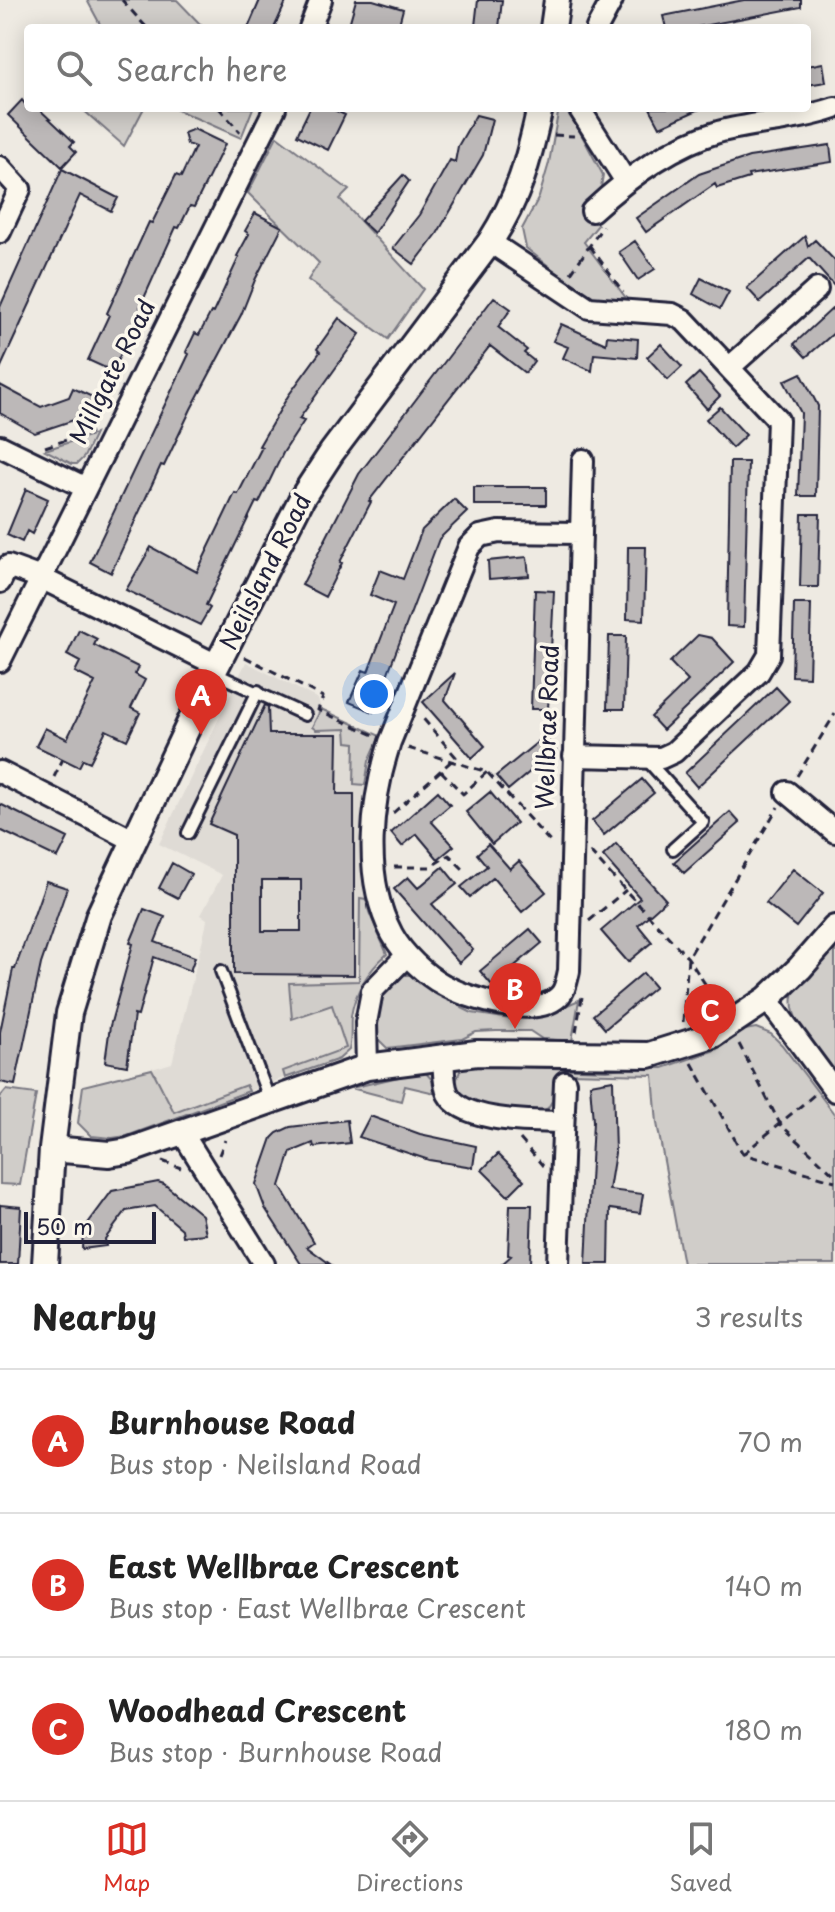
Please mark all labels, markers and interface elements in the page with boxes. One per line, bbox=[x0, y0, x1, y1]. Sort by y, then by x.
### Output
search box bbox=[24, 24, 811, 112]
icon: search bbox=[52, 46, 96, 90]
text: Search here bbox=[116, 46, 288, 91]
street label: Millgate Road bbox=[59, 292, 163, 450]
street label: Neilsland Road bbox=[209, 486, 319, 656]
street label: Wellbrae Road bbox=[525, 644, 567, 810]
pin: A bbox=[175, 669, 227, 735]
your location bbox=[354, 674, 394, 714]
pin: B bbox=[489, 963, 541, 1029]
pin: C bbox=[684, 984, 736, 1050]
scale bar bbox=[24, 1208, 156, 1244]
text: 50 m bbox=[36, 1209, 93, 1242]
text: Nearby bbox=[32, 1290, 157, 1342]
text: 3 results bbox=[695, 1297, 803, 1336]
text: Burnhouse Road bbox=[108, 1399, 355, 1444]
text: A bbox=[48, 1422, 68, 1461]
text: 70 m bbox=[738, 1422, 803, 1461]
text: Bus stop · Neilsland Road bbox=[108, 1444, 422, 1483]
text: East Wellbrae Crescent bbox=[108, 1543, 459, 1588]
text: B bbox=[49, 1566, 67, 1605]
text: 140 m bbox=[725, 1566, 803, 1605]
text: Bus stop · East Wellbrae Crescent bbox=[108, 1588, 526, 1627]
text: Woodhead Crescent bbox=[108, 1687, 407, 1732]
text: C bbox=[48, 1710, 68, 1749]
text: 180 m bbox=[725, 1710, 803, 1749]
text: Bus stop · Burnhouse Road bbox=[108, 1732, 443, 1771]
tab: Map bbox=[103, 1817, 150, 1898]
tab: Directions bbox=[356, 1817, 463, 1898]
tab: Saved bbox=[669, 1817, 732, 1898]

